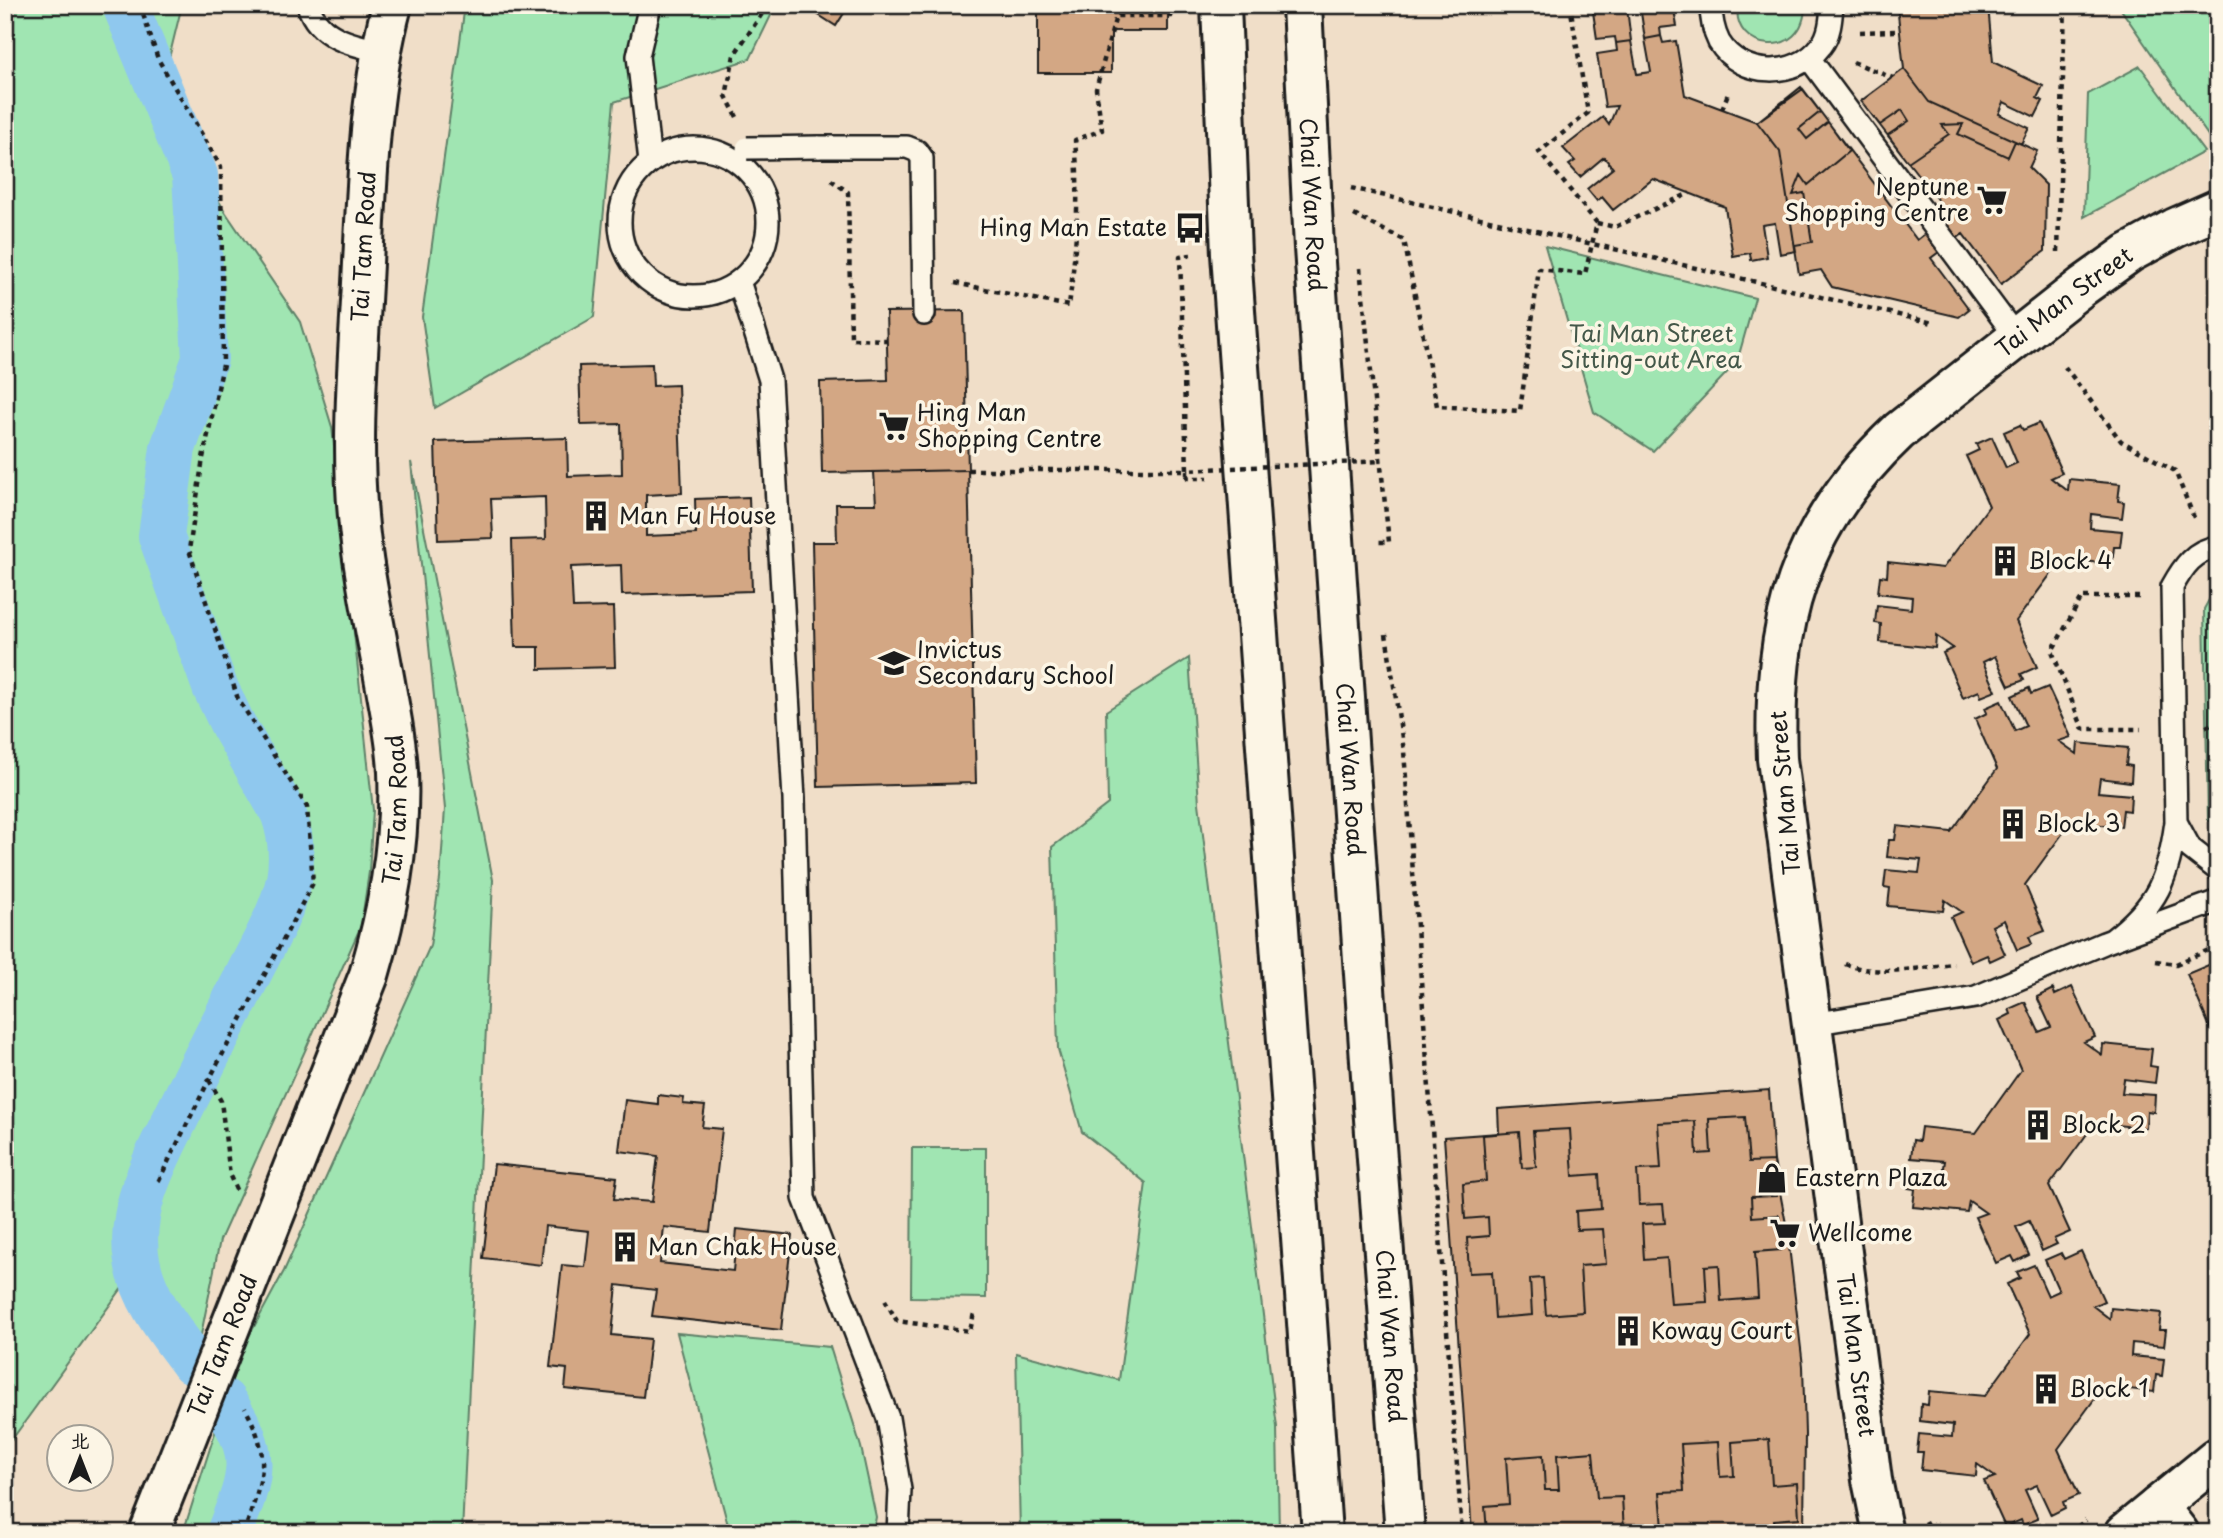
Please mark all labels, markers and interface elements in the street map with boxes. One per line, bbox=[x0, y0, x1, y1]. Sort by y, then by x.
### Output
street label: Chai Wan Road bbox=[1292, 117, 1336, 293]
place label: Neptune Shopping Centre bbox=[1784, 168, 1969, 229]
street label: Tai Tam Road bbox=[341, 170, 384, 323]
supermarket icon: Neptune Shopping Centre bbox=[1975, 183, 2009, 217]
place label: Hing Man Estate bbox=[980, 209, 1167, 244]
bus stop icon: Hing Man Estate bbox=[1173, 211, 1207, 245]
street label: Tai Man Street bbox=[1987, 237, 2139, 365]
park label: Tai Man Street Sitting-out Area bbox=[1560, 315, 1742, 376]
place label: Hing Man Shopping Centre bbox=[917, 394, 1102, 455]
supermarket icon: Hing Man Shopping Centre bbox=[877, 409, 911, 443]
place label: Man Fu House bbox=[619, 497, 776, 532]
building icon: Man Fu House bbox=[579, 499, 613, 533]
place label: Block 4 bbox=[2028, 542, 2112, 577]
building icon: Block 4 bbox=[1988, 544, 2022, 578]
place label: Invictus Secondary School bbox=[917, 631, 1114, 692]
school or university icon: Invictus Secondary School bbox=[877, 646, 911, 680]
street label: Chai Wan Road bbox=[1328, 682, 1375, 857]
street label: Tai Man Street bbox=[1759, 710, 1808, 877]
street label: Tai Tam Road bbox=[372, 732, 415, 887]
place label: Block 3 bbox=[2036, 805, 2120, 840]
building icon: Block 3 bbox=[1996, 807, 2030, 841]
place label: Block 2 bbox=[2061, 1106, 2146, 1141]
building icon: Block 2 bbox=[2021, 1108, 2055, 1142]
place label: Eastern Plaza bbox=[1795, 1159, 1947, 1194]
shop icon: Eastern Plaza bbox=[1755, 1161, 1789, 1195]
place label: Wellcome bbox=[1808, 1214, 1913, 1249]
supermarket icon: Wellcome bbox=[1768, 1216, 1802, 1250]
place label: Man Chak House bbox=[648, 1228, 837, 1263]
building icon: Man Chak House bbox=[608, 1230, 642, 1264]
street label: Chai Wan Road bbox=[1368, 1248, 1416, 1424]
street label: Tai Tam Road bbox=[177, 1269, 265, 1422]
street label: Tai Man Street bbox=[1829, 1271, 1886, 1439]
place label: Koway Court bbox=[1651, 1312, 1793, 1347]
building icon: Koway Court bbox=[1611, 1314, 1645, 1348]
place label: Block 1 bbox=[2069, 1370, 2149, 1405]
building icon: Block 1 bbox=[2029, 1372, 2063, 1406]
north arrow bbox=[46, 1422, 116, 1492]
text: 北 bbox=[70, 1426, 90, 1454]

